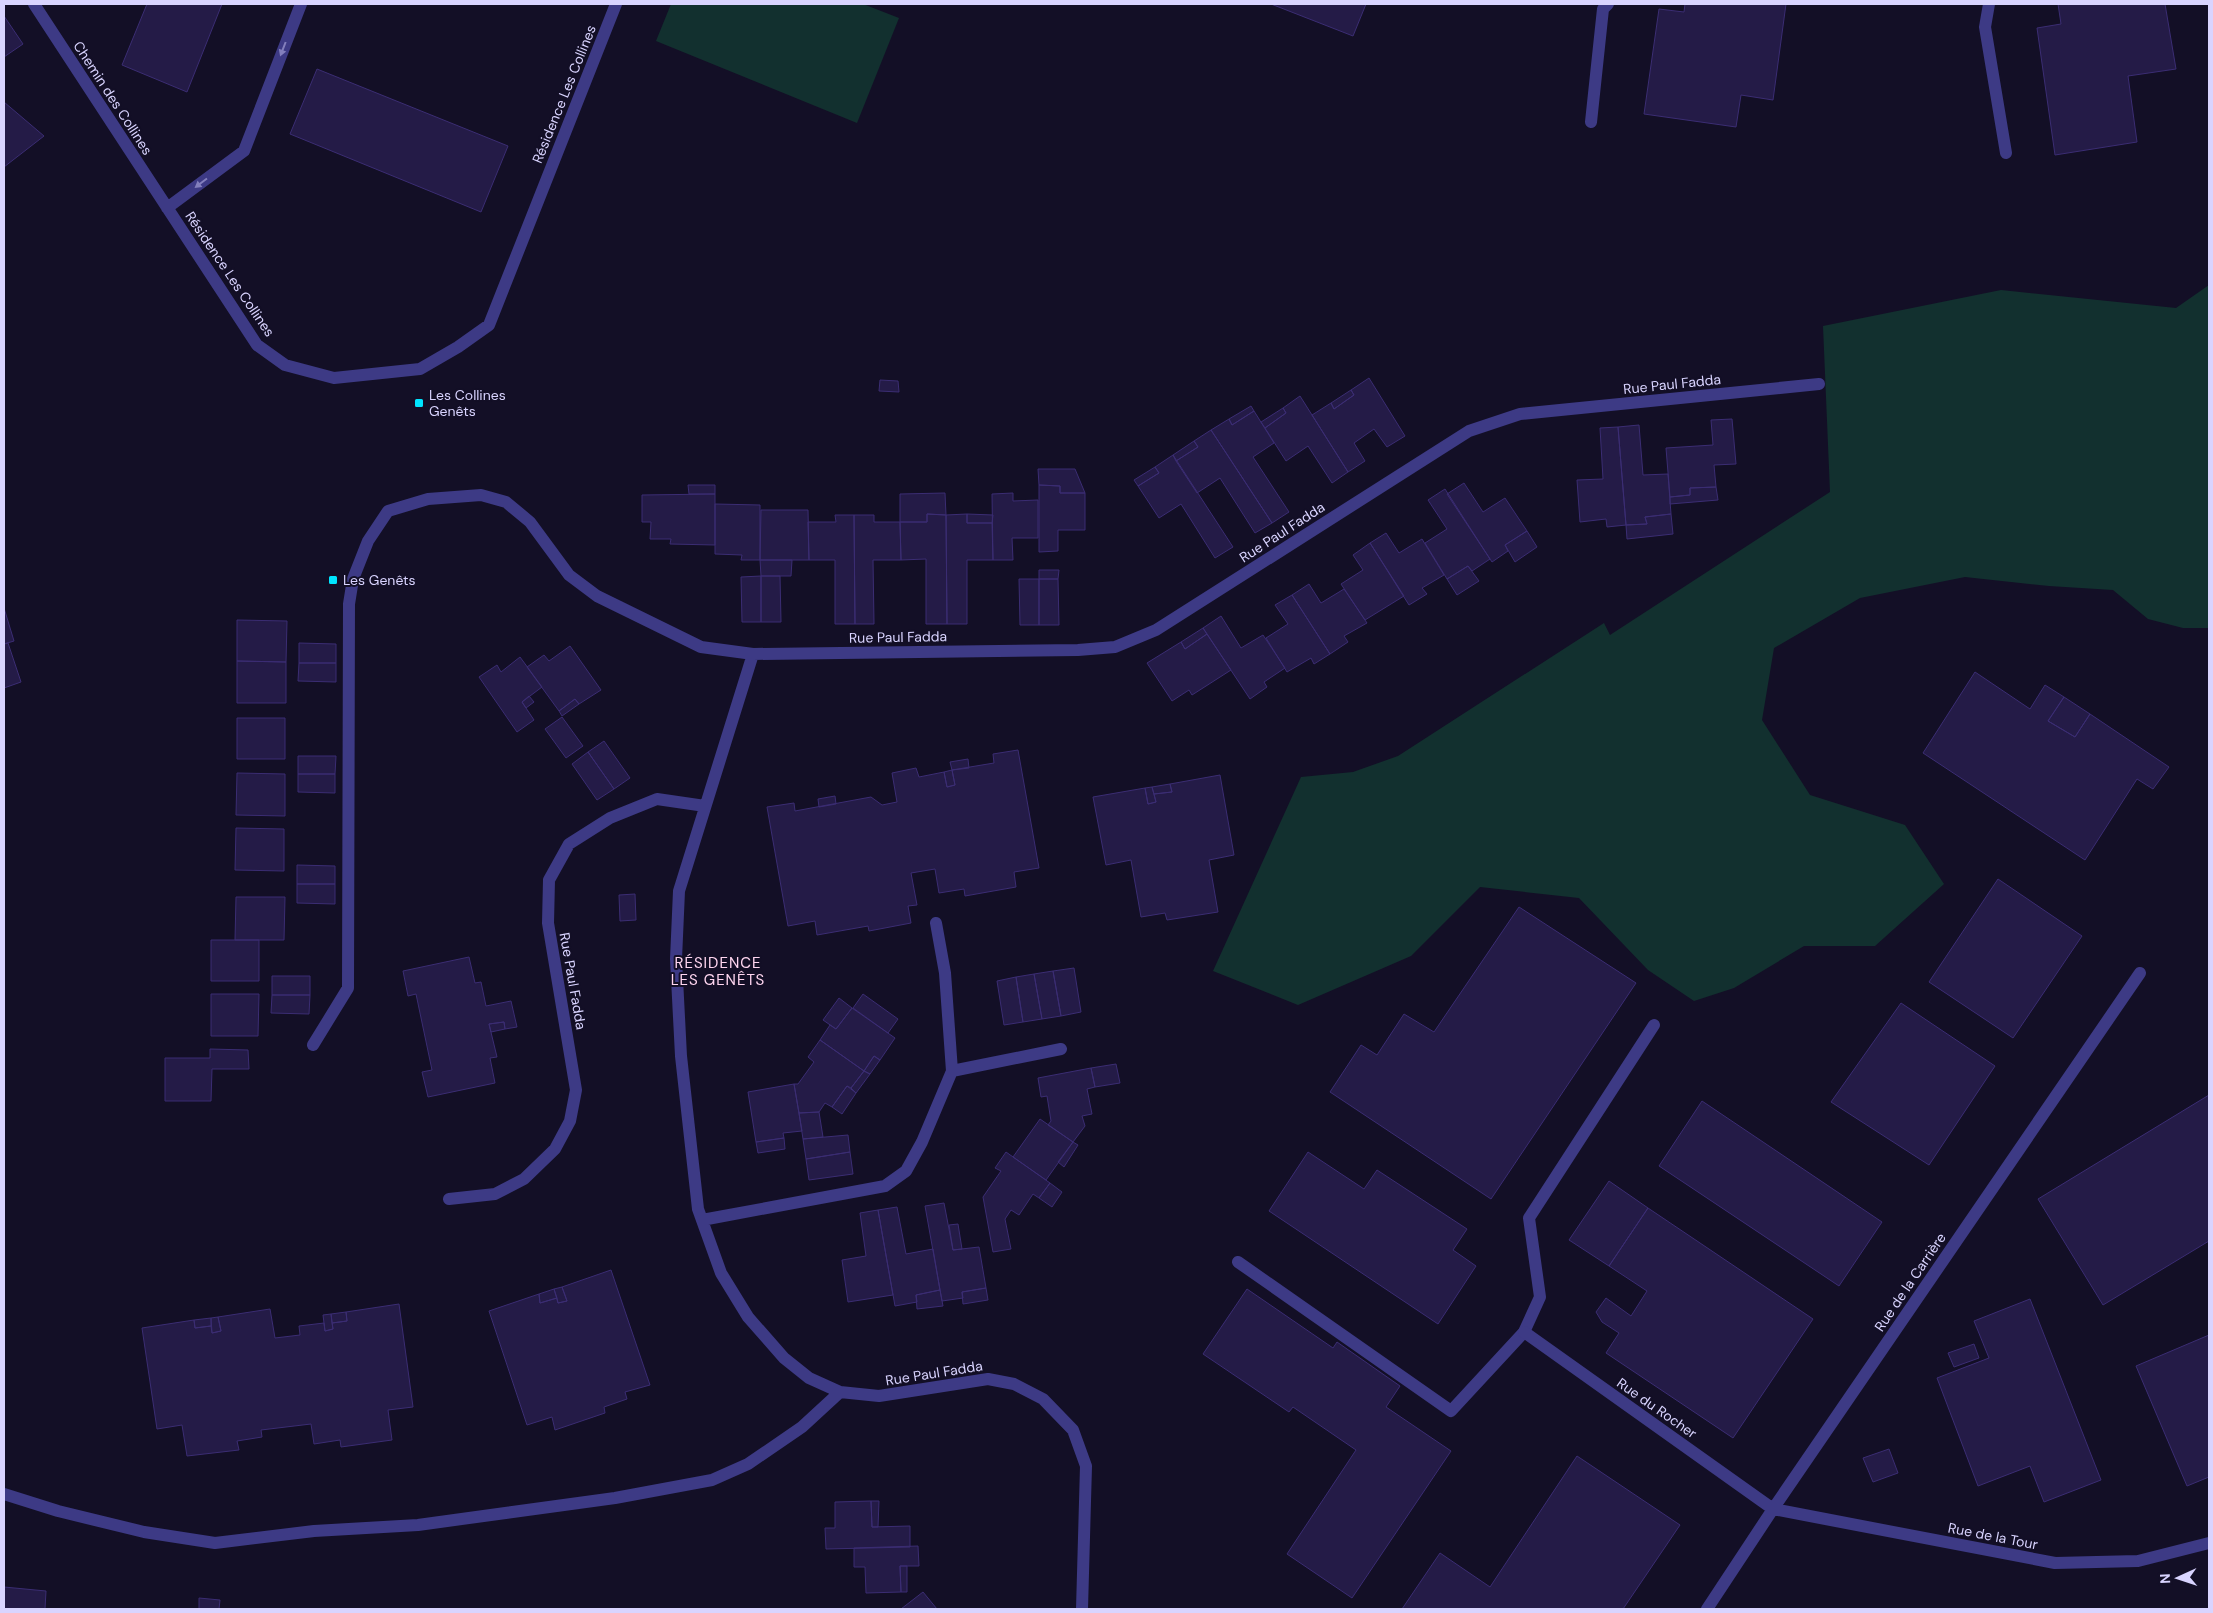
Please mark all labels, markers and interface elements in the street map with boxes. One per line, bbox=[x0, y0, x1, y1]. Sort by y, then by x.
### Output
street label: Résidence Les Collines bbox=[528, 22, 600, 166]
street label: Chemin des Collines bbox=[69, 38, 157, 158]
one-way arrow bbox=[279, 42, 287, 57]
one-way arrow bbox=[194, 178, 208, 188]
street label: Résidence Les Collines bbox=[181, 208, 279, 340]
street label: Rue Paul Fadda bbox=[1622, 370, 1722, 398]
place label: Les Collines Genêts bbox=[429, 386, 506, 420]
marker: Les Collines Genêts bbox=[413, 397, 425, 409]
street label: Rue Paul Fadda bbox=[1236, 498, 1328, 566]
place label: Les Genêts bbox=[343, 571, 416, 589]
marker: Les Genêts bbox=[327, 574, 339, 586]
street label: Rue Paul Fadda bbox=[849, 627, 947, 647]
street label: Rue Paul Fadda bbox=[556, 931, 590, 1031]
district label: RÉSIDENCE LES GENÊTS bbox=[671, 953, 765, 990]
street label: Rue de la Carrière bbox=[1870, 1229, 1950, 1335]
street label: Rue Paul Fadda bbox=[884, 1356, 984, 1390]
street label: Rue du Rocher bbox=[1613, 1374, 1701, 1442]
street label: Rue de la Tour bbox=[1947, 1518, 2039, 1554]
north arrow bbox=[2153, 1553, 2203, 1603]
text: N bbox=[2156, 1573, 2174, 1584]

